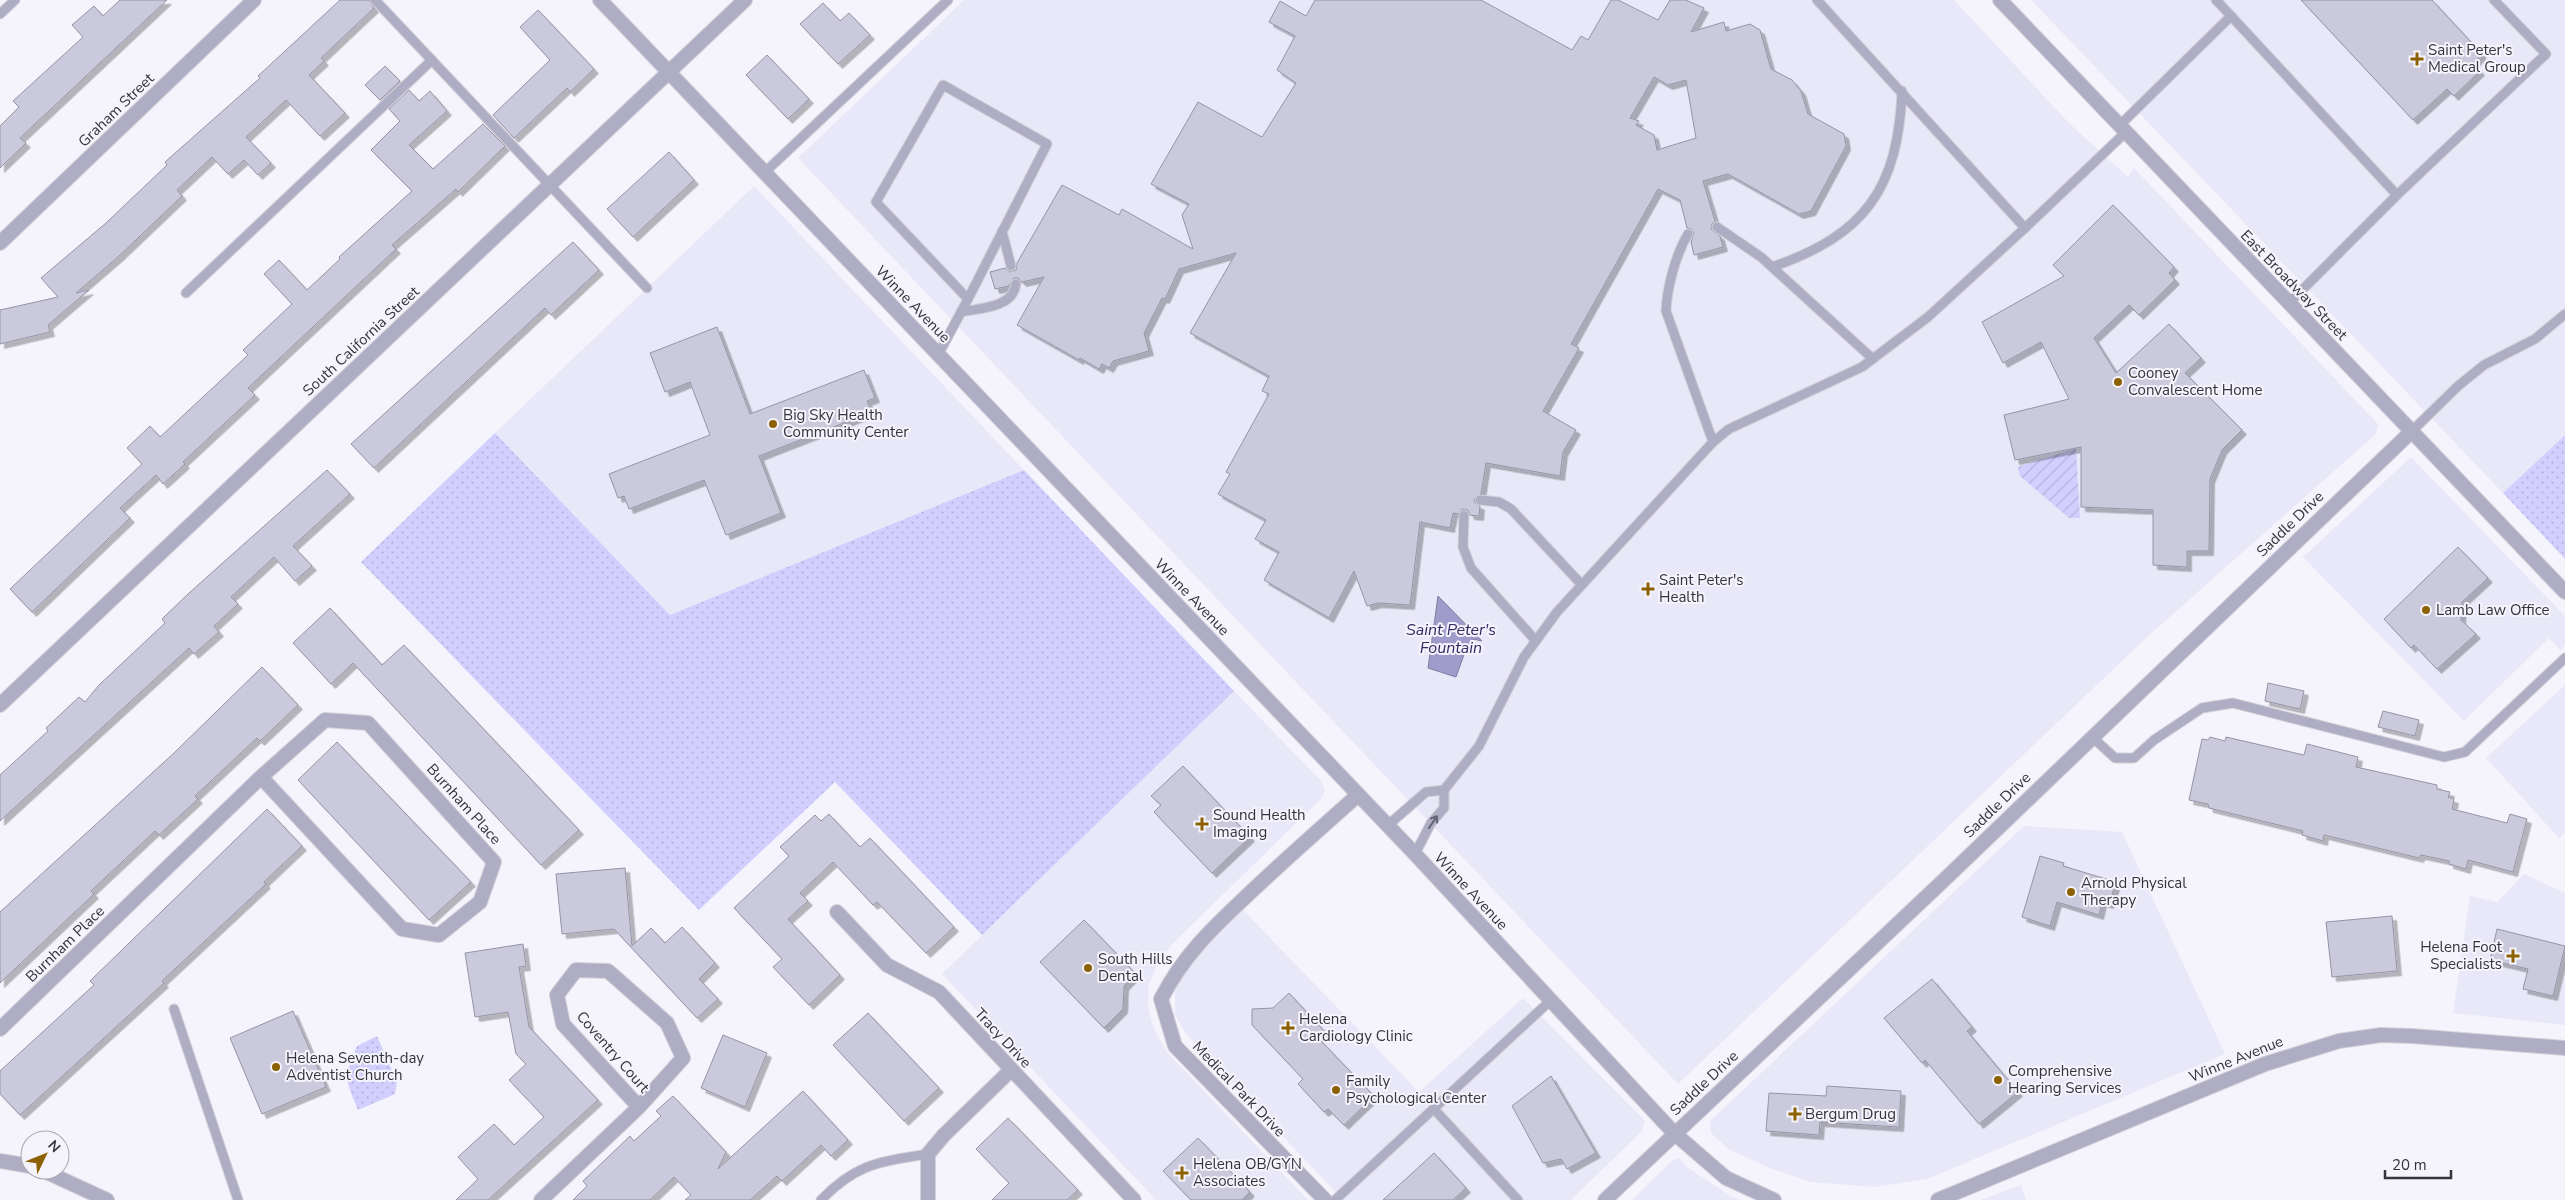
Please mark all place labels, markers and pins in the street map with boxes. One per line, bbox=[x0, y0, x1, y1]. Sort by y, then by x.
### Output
place label: Saint Peter's Medical Group bbox=[2428, 40, 2526, 77]
marker: Saint Peter's Medical Group bbox=[2410, 52, 2424, 66]
place label: Cooney Convalescent Home bbox=[2128, 363, 2262, 400]
marker: Cooney Convalescent Home bbox=[2112, 376, 2124, 388]
place label: Big Sky Health Community Center bbox=[783, 405, 909, 442]
marker: Big Sky Health Community Center bbox=[767, 418, 779, 430]
place label: Saint Peter's Health bbox=[1659, 570, 1743, 607]
marker: Saint Peter's Health bbox=[1641, 582, 1655, 596]
place label: Lamb Law Office bbox=[2436, 600, 2549, 620]
marker: Lamb Law Office bbox=[2420, 604, 2432, 616]
place label: Sound Health Imaging bbox=[1213, 805, 1306, 842]
marker: Sound Health Imaging bbox=[1195, 817, 1209, 831]
place label: Arnold Physical Therapy bbox=[2081, 873, 2187, 910]
marker: Arnold Physical Therapy bbox=[2065, 886, 2077, 898]
place label: Helena Foot Specialists bbox=[2420, 937, 2503, 974]
place label: South Hills Dental bbox=[1098, 949, 1173, 986]
marker: Helena Foot Specialists bbox=[2506, 949, 2520, 963]
marker: South Hills Dental bbox=[1082, 962, 1094, 974]
place label: Helena Cardiology Clinic bbox=[1299, 1009, 1413, 1046]
marker: Helena Cardiology Clinic bbox=[1281, 1021, 1295, 1035]
place label: Helena Seventh-day Adventist Church bbox=[286, 1048, 424, 1085]
marker: Helena Seventh-day Adventist Church bbox=[270, 1061, 282, 1073]
place label: Comprehensive Hearing Services bbox=[2008, 1061, 2122, 1098]
place label: Family Psychological Center bbox=[1346, 1071, 1487, 1108]
marker: Comprehensive Hearing Services bbox=[1992, 1074, 2004, 1086]
marker: Family Psychological Center bbox=[1330, 1084, 1342, 1096]
place label: Bergum Drug bbox=[1805, 1104, 1896, 1124]
marker: Bergum Drug bbox=[1789, 1108, 1801, 1120]
place label: Helena OB/GYN Associates bbox=[1193, 1154, 1302, 1191]
marker: Helena OB/GYN Associates bbox=[1175, 1166, 1189, 1180]

